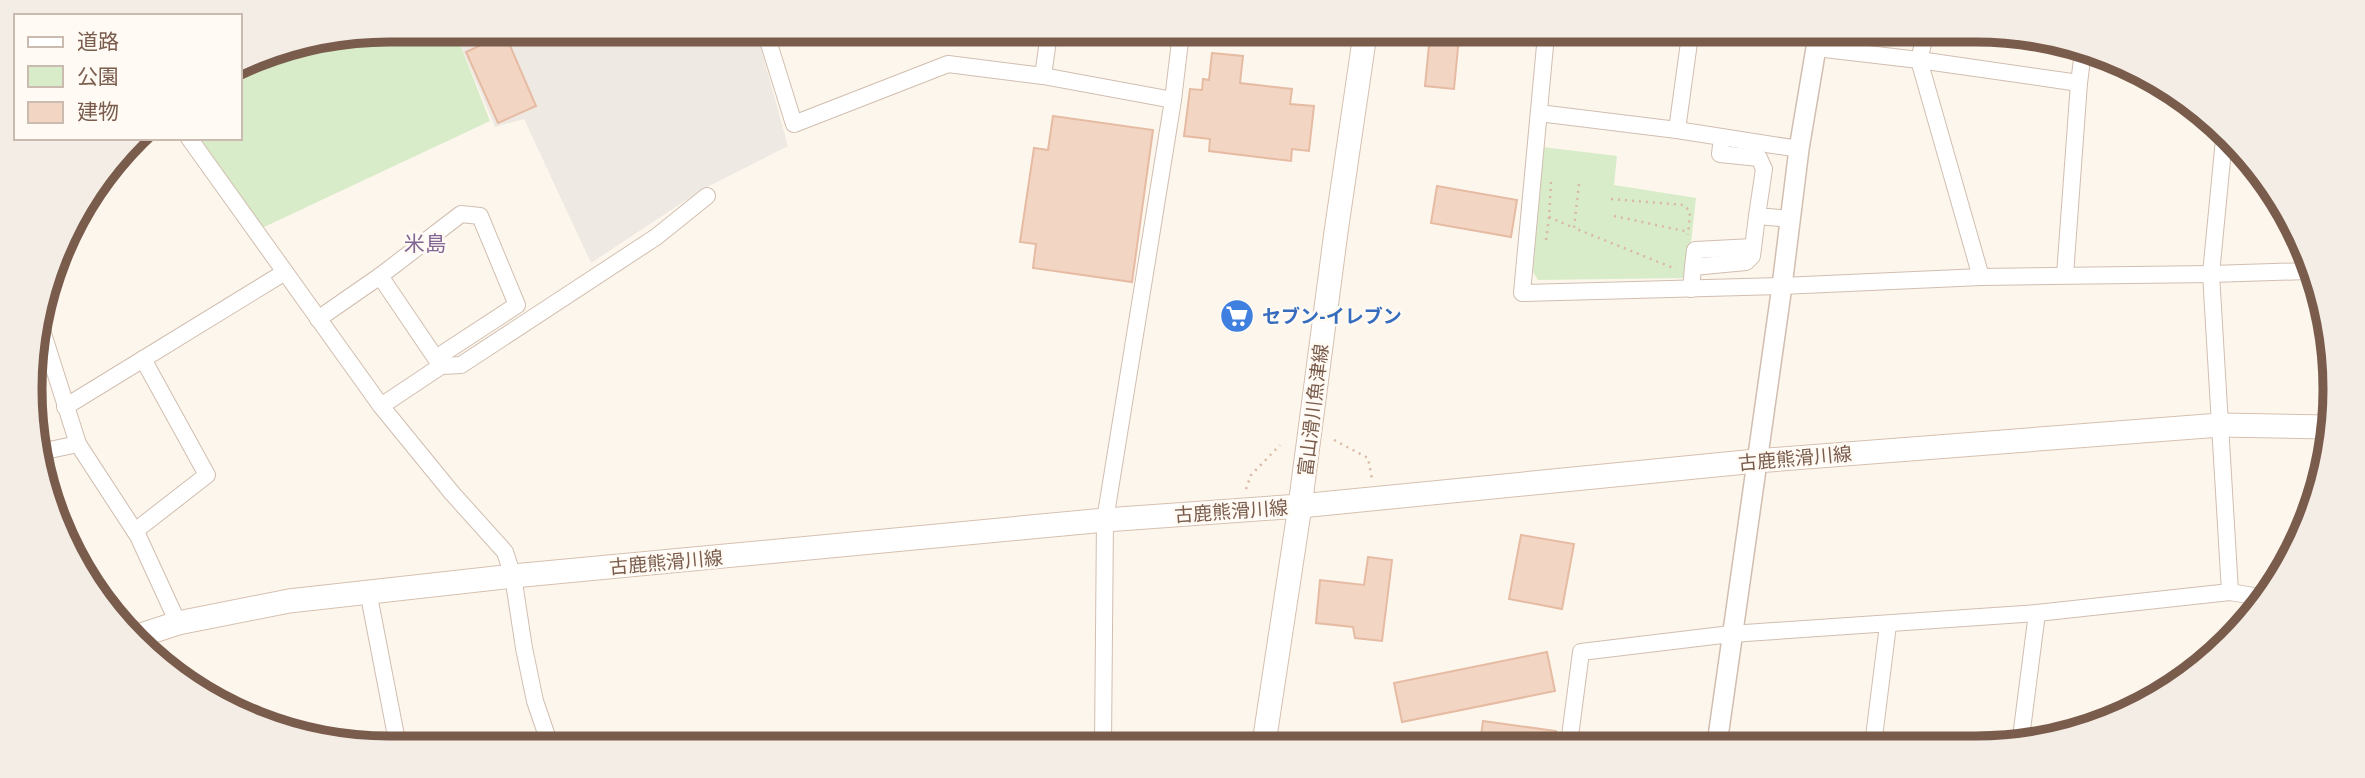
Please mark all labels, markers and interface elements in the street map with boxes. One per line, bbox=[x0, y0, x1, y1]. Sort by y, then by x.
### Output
legend bbox=[14, 14, 242, 140]
text: 道路 bbox=[77, 28, 119, 55]
text: 公園 bbox=[77, 63, 119, 90]
text: 建物 bbox=[77, 98, 119, 125]
district label: 米島 bbox=[404, 230, 446, 257]
supermarket icon: セブン-イレブン bbox=[1218, 297, 1256, 335]
place label: セブン-イレブン bbox=[1262, 304, 1402, 328]
street label: 富山滑川魚津線 bbox=[1293, 343, 1333, 477]
street label: 古鹿熊滑川線 bbox=[1737, 441, 1853, 475]
street label: 古鹿熊滑川線 bbox=[1173, 495, 1289, 527]
street label: 古鹿熊滑川線 bbox=[608, 545, 724, 579]

